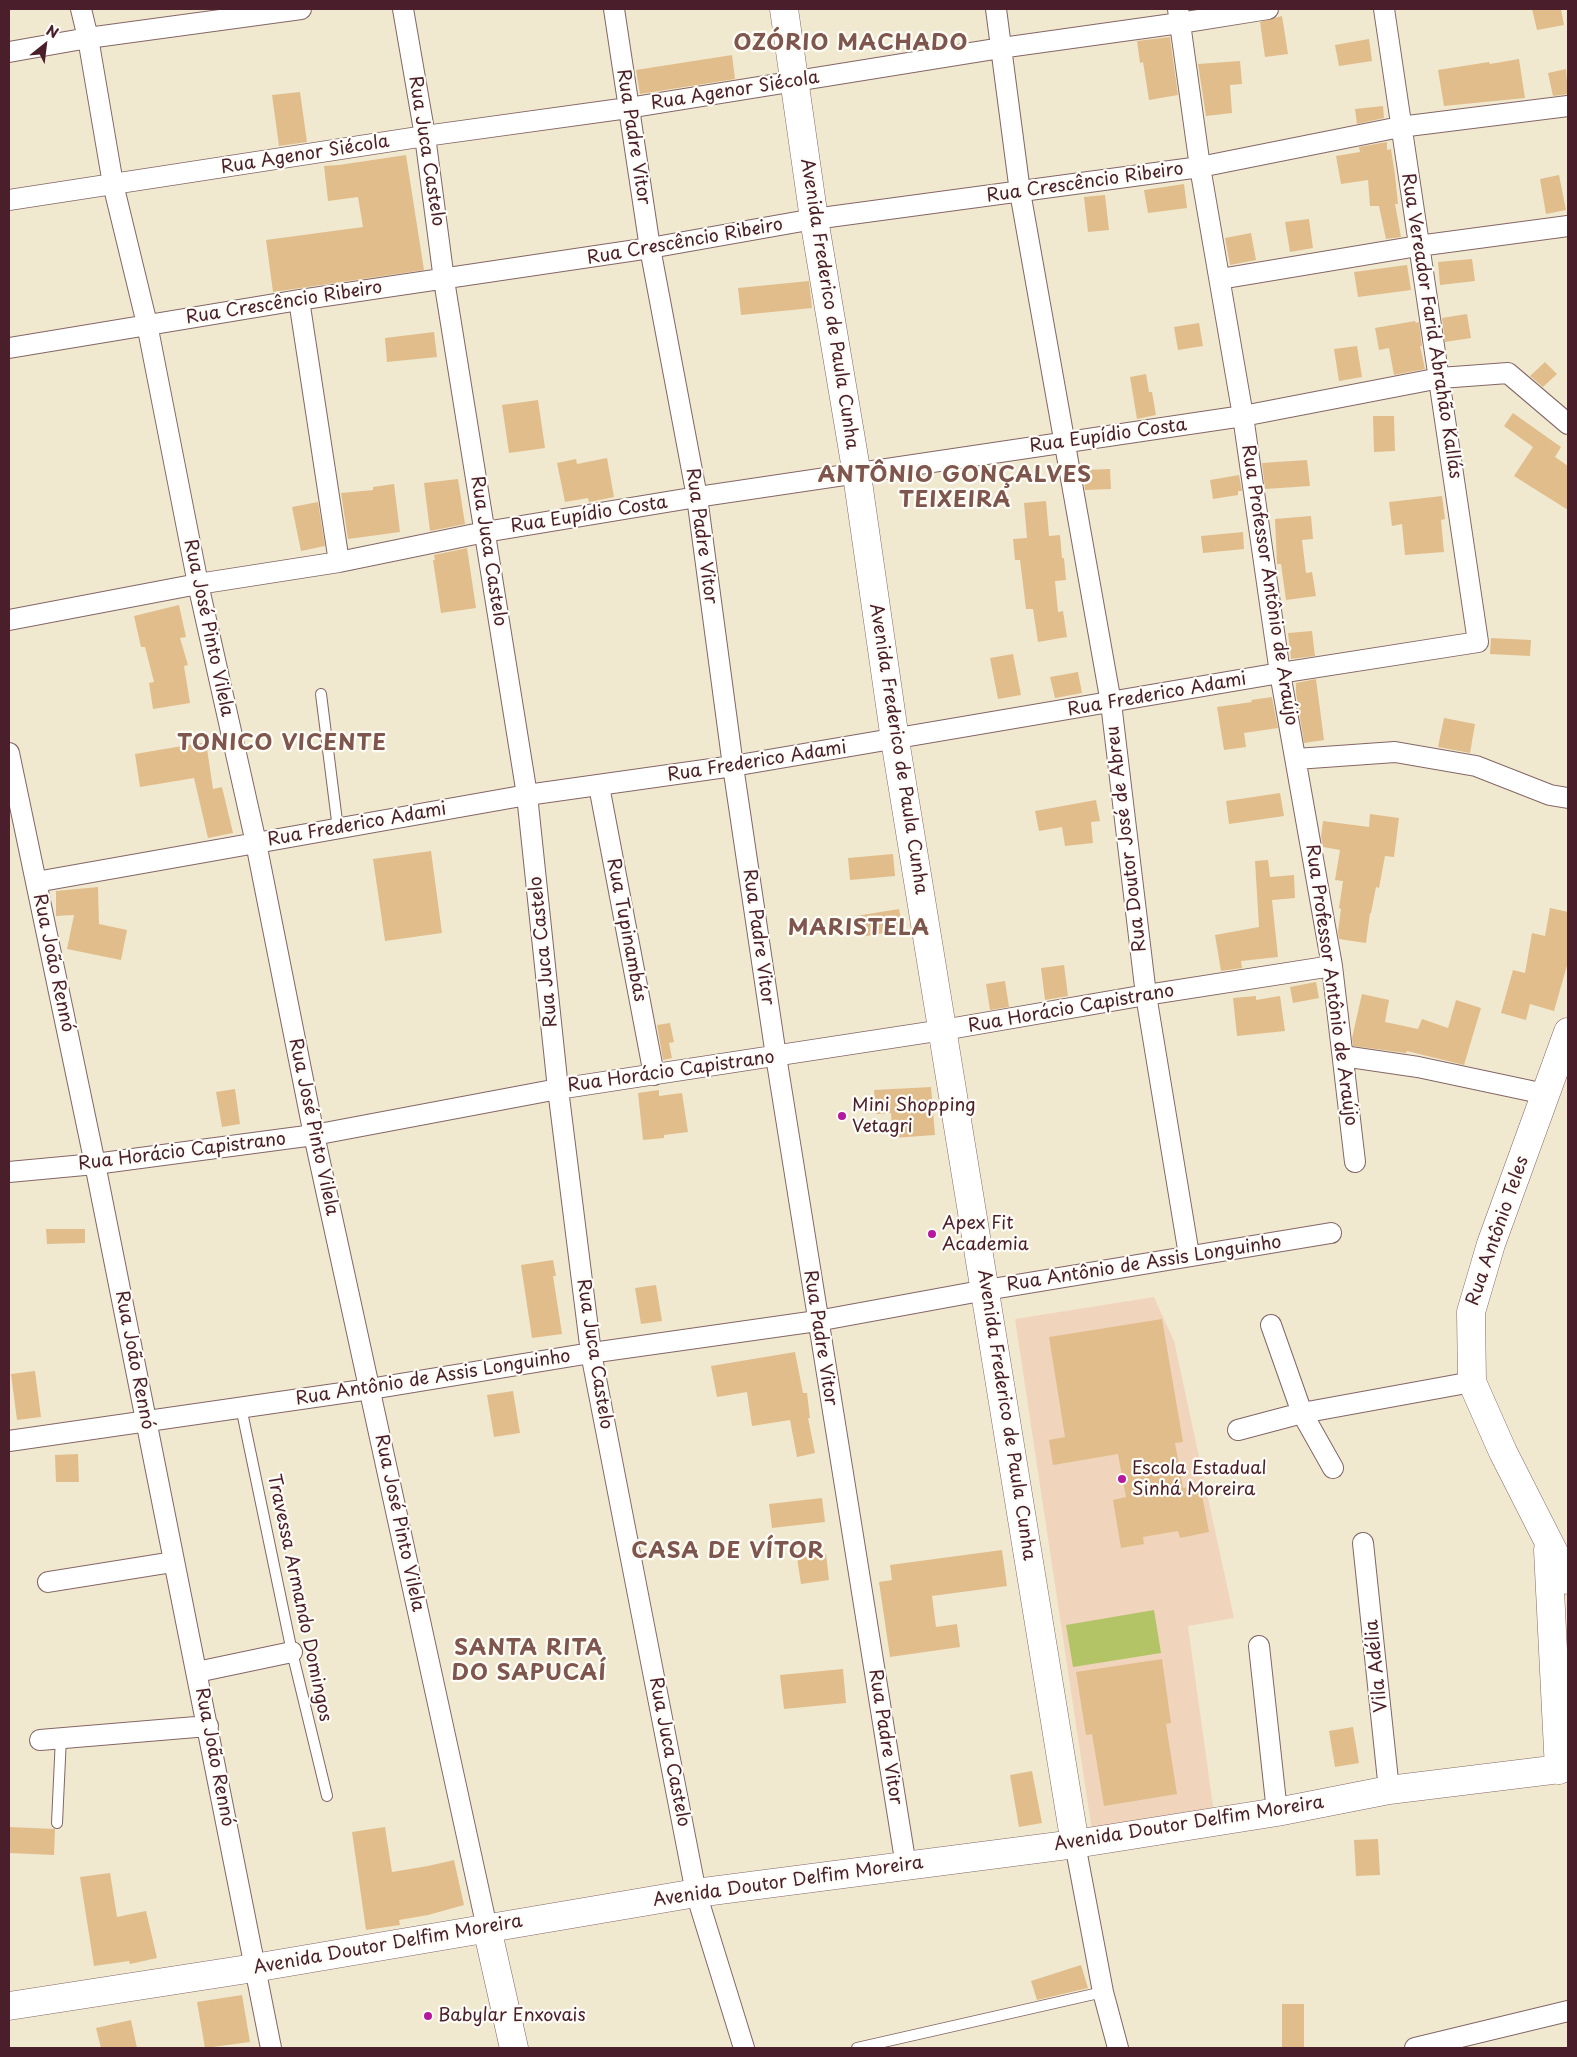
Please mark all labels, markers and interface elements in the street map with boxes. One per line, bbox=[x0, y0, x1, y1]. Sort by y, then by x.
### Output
north arrow bbox=[20, 20, 70, 70]
text: N bbox=[43, 20, 62, 43]
district label: OZÓRIO MACHADO bbox=[733, 31, 969, 57]
street label: Rua Padre Vitor bbox=[612, 67, 654, 207]
street label: Rua Agenor Siécola bbox=[649, 67, 821, 115]
street label: Rua Juca Castelo bbox=[403, 74, 449, 228]
street label: Rua Agenor Siécola bbox=[219, 131, 391, 179]
street label: Avenida Frederico de Paula Cunha bbox=[795, 157, 863, 451]
street label: Rua Crescêncio Ribeiro bbox=[985, 158, 1185, 208]
street label: Rua Vereador Farid Abrahão Kallás bbox=[1396, 172, 1466, 480]
street label: Rua Crescêncio Ribeiro bbox=[585, 214, 785, 270]
street label: Rua Crescêncio Ribeiro bbox=[184, 277, 384, 329]
street label: Rua Eupídio Costa bbox=[1028, 414, 1188, 458]
street label: Rua Professor Antônio de Araújo bbox=[1236, 443, 1302, 727]
district label: ANTÔNIO GONÇALVES TEIXEIRA bbox=[817, 463, 1093, 514]
street label: Rua Padre Vitor bbox=[681, 466, 721, 606]
street label: Rua Juca Castelo bbox=[465, 474, 511, 628]
street label: Rua Eupídio Costa bbox=[509, 492, 669, 538]
street label: Rua José Pinto Vilela bbox=[179, 537, 237, 719]
street label: Avenida Frederico de Paula Cunha bbox=[864, 602, 932, 896]
street label: Rua Frederico Adami bbox=[1066, 669, 1248, 721]
street label: Rua Doutor José de Abreu bbox=[1102, 725, 1152, 953]
district label: TONICO VICENTE bbox=[177, 731, 387, 757]
street label: Rua Frederico Adami bbox=[666, 737, 848, 787]
street label: Rua Frederico Adami bbox=[266, 799, 448, 851]
street label: Rua Professor Antônio de Araújo bbox=[1301, 843, 1361, 1127]
street label: Rua Tupinambás bbox=[601, 856, 651, 1004]
street label: Rua Padre Vitor bbox=[738, 867, 778, 1007]
street label: Rua Juca Castelo bbox=[525, 875, 563, 1029]
street label: Rua João Rennó bbox=[28, 892, 78, 1034]
district label: MARISTELA bbox=[788, 916, 930, 942]
street label: Rua Horácio Capistrano bbox=[966, 980, 1176, 1038]
street label: Rua José Pinto Vilela bbox=[284, 1036, 342, 1218]
street label: Rua Horácio Capistrano bbox=[566, 1047, 776, 1097]
place label: Mini Shopping Vetagri bbox=[852, 1095, 976, 1138]
marker: Mini Shopping Vetagri bbox=[836, 1110, 848, 1122]
street label: Rua Horácio Capistrano bbox=[77, 1129, 287, 1175]
street label: Rua Antônio Teles bbox=[1462, 1153, 1534, 1309]
place label: Apex Fit Academia bbox=[942, 1213, 1029, 1256]
marker: Apex Fit Academia bbox=[926, 1228, 938, 1240]
street label: Rua Antônio de Assis Longuinho bbox=[1005, 1232, 1283, 1296]
street label: Rua Padre Vitor bbox=[799, 1268, 841, 1408]
street label: Avenida Frederico de Paula Cunha bbox=[972, 1268, 1040, 1562]
street label: Rua Juca Castelo bbox=[571, 1277, 617, 1431]
street label: Rua João Rennó bbox=[110, 1289, 158, 1431]
street label: Rua Antônio de Assis Longuinho bbox=[294, 1346, 572, 1410]
street label: Rua José Pinto Vilela bbox=[370, 1432, 428, 1614]
place label: Escola Estadual Sinhá Moreira bbox=[1132, 1458, 1267, 1500]
street label: Travessa Armando Domingos bbox=[262, 1472, 336, 1724]
marker: Escola Estadual Sinhá Moreira bbox=[1116, 1473, 1128, 1485]
district label: CASA DE VÍTOR bbox=[631, 1539, 825, 1565]
street label: Vila Adélia bbox=[1361, 1619, 1393, 1713]
district label: SANTA RITA DO SAPUCAÍ bbox=[450, 1636, 608, 1688]
street label: Rua Padre Vitor bbox=[864, 1667, 906, 1807]
street label: Rua Juca Castelo bbox=[644, 1675, 694, 1829]
street label: Rua João Rennó bbox=[190, 1686, 238, 1828]
street label: Avenida Doutor Delfim Moreira bbox=[1053, 1792, 1325, 1856]
street label: Avenida Doutor Delfim Moreira bbox=[651, 1852, 925, 1912]
street label: Avenida Doutor Delfim Moreira bbox=[252, 1911, 524, 1979]
place label: Babylar Enxovais bbox=[438, 2005, 586, 2027]
marker: Babylar Enxovais bbox=[422, 2010, 434, 2022]

